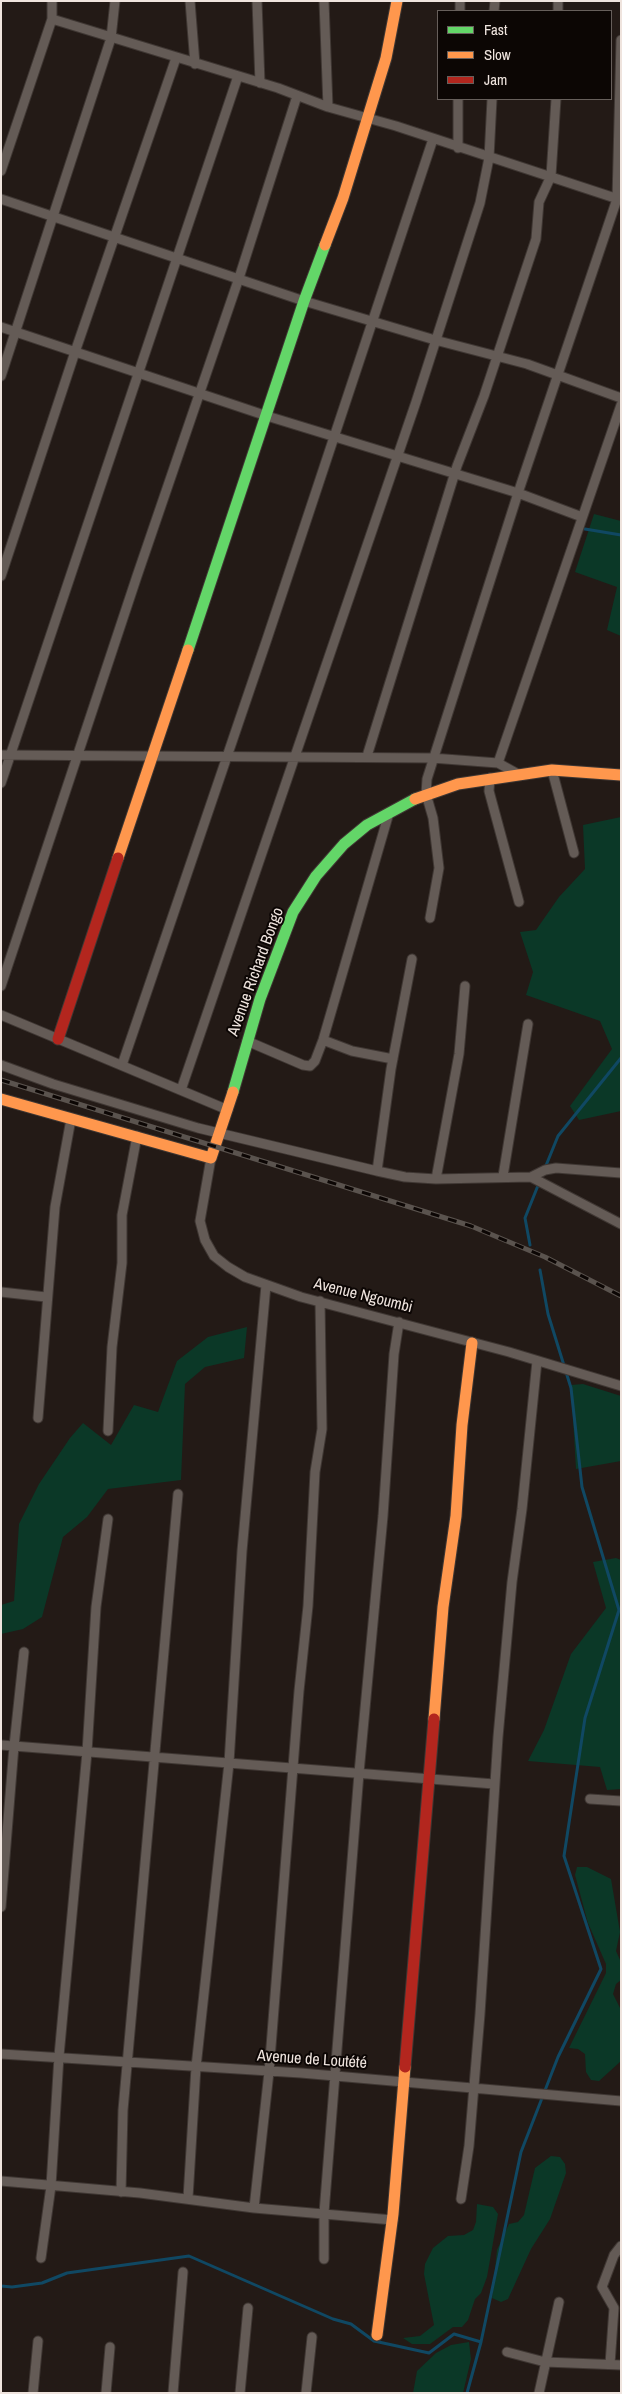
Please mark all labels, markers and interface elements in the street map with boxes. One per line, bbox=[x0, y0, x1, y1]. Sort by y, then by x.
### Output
legend bbox=[437, 10, 612, 100]
text: Fast bbox=[484, 19, 507, 40]
text: Slow bbox=[484, 44, 511, 65]
text: Jam bbox=[484, 69, 507, 90]
street label: Avenue Richard Bongo bbox=[224, 905, 288, 1039]
street label: Avenue Ngoumbi bbox=[312, 1274, 414, 1318]
street label: Avenue de Loutété bbox=[256, 2047, 368, 2073]

